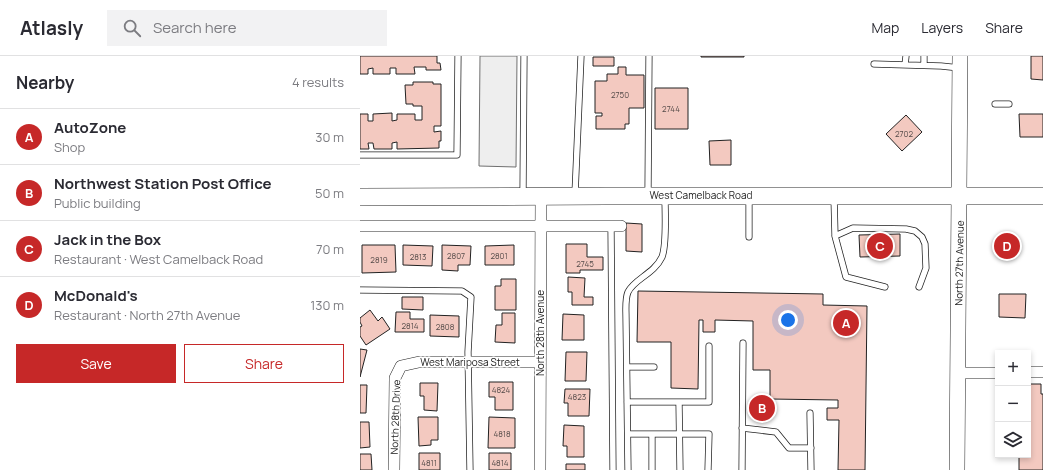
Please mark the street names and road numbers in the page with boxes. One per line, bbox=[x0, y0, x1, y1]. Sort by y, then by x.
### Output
street label: West Camelback Road bbox=[650, 188, 753, 202]
street label: North 27th Avenue bbox=[951, 220, 967, 306]
street label: North 28th Avenue bbox=[533, 290, 547, 376]
street label: West Mariposa Street bbox=[420, 355, 520, 369]
street label: North 28th Drive bbox=[387, 379, 403, 455]

